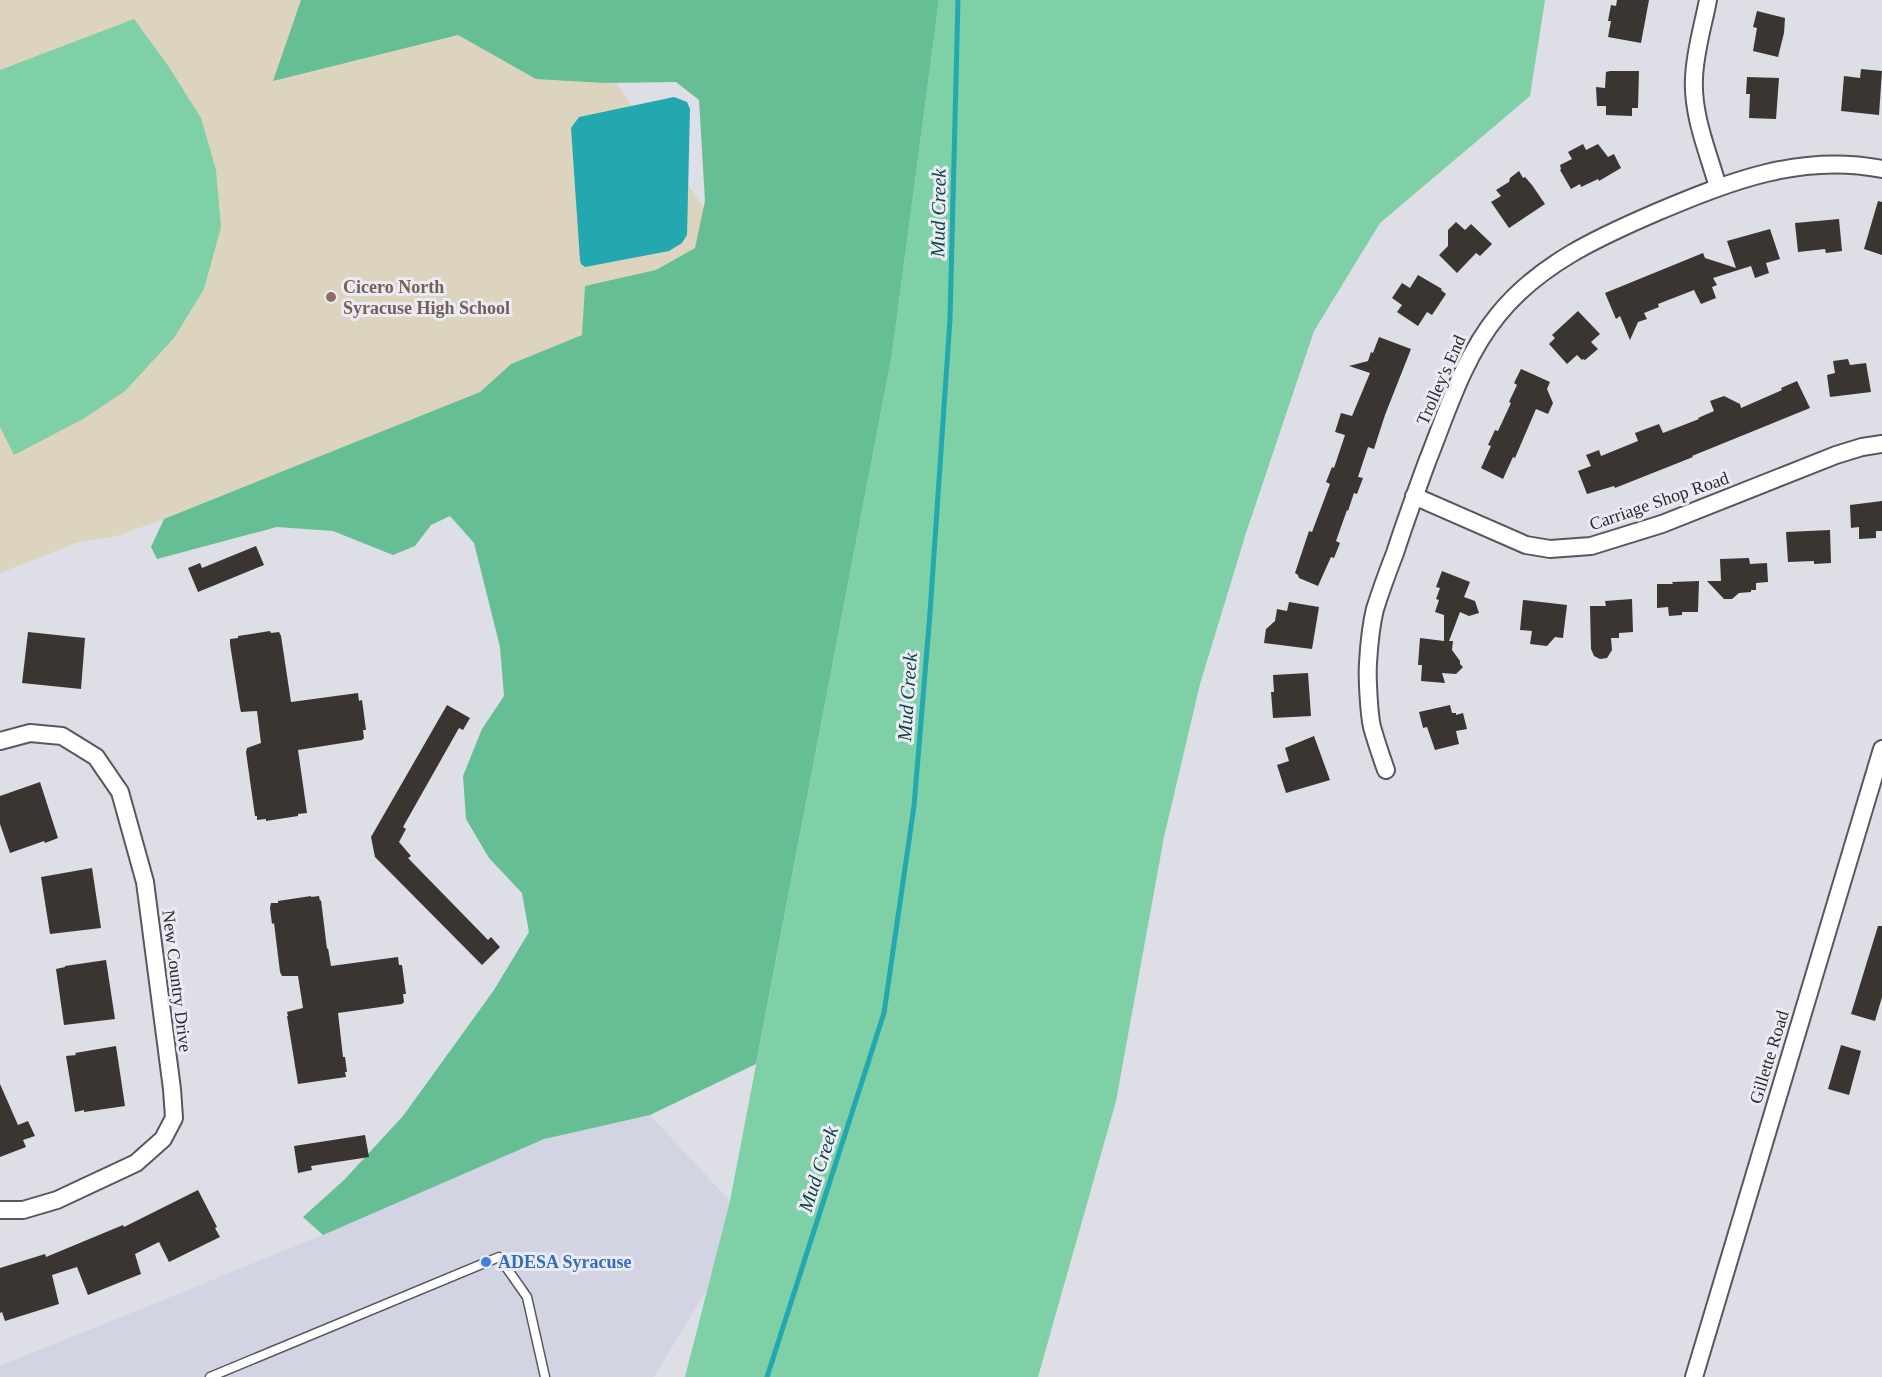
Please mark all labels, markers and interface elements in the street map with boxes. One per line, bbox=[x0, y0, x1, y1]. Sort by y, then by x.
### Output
water label: Mud Creek bbox=[926, 167, 950, 259]
place label: Cicero North Syracuse High School bbox=[343, 277, 510, 318]
marker: Cicero North Syracuse High School bbox=[324, 290, 338, 304]
street label: Trolley's End bbox=[1412, 332, 1470, 428]
street label: Carriage Shop Road bbox=[1587, 468, 1731, 534]
water label: Mud Creek bbox=[893, 651, 921, 743]
street label: New Country Drive bbox=[158, 909, 196, 1053]
street label: Gillette Road bbox=[1745, 1008, 1793, 1106]
water label: Mud Creek bbox=[794, 1122, 843, 1216]
place label: ADESA Syracuse bbox=[498, 1252, 632, 1272]
marker: ADESA Syracuse bbox=[479, 1255, 493, 1269]

